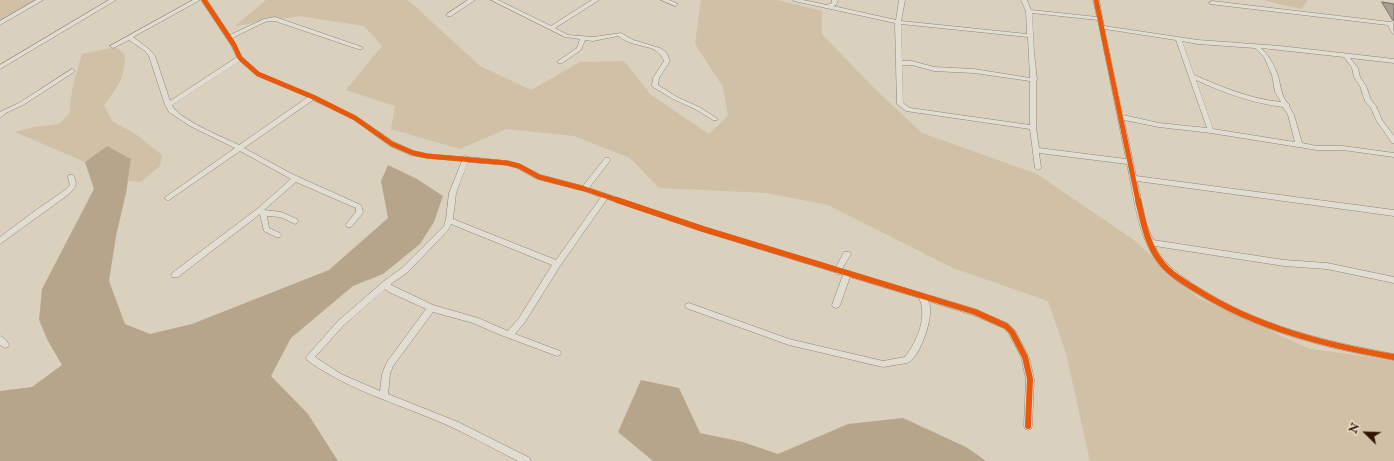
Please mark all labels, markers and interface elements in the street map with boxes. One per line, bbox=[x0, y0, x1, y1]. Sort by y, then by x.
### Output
north arrow bbox=[1346, 413, 1386, 453]
text: N bbox=[1347, 421, 1362, 435]

